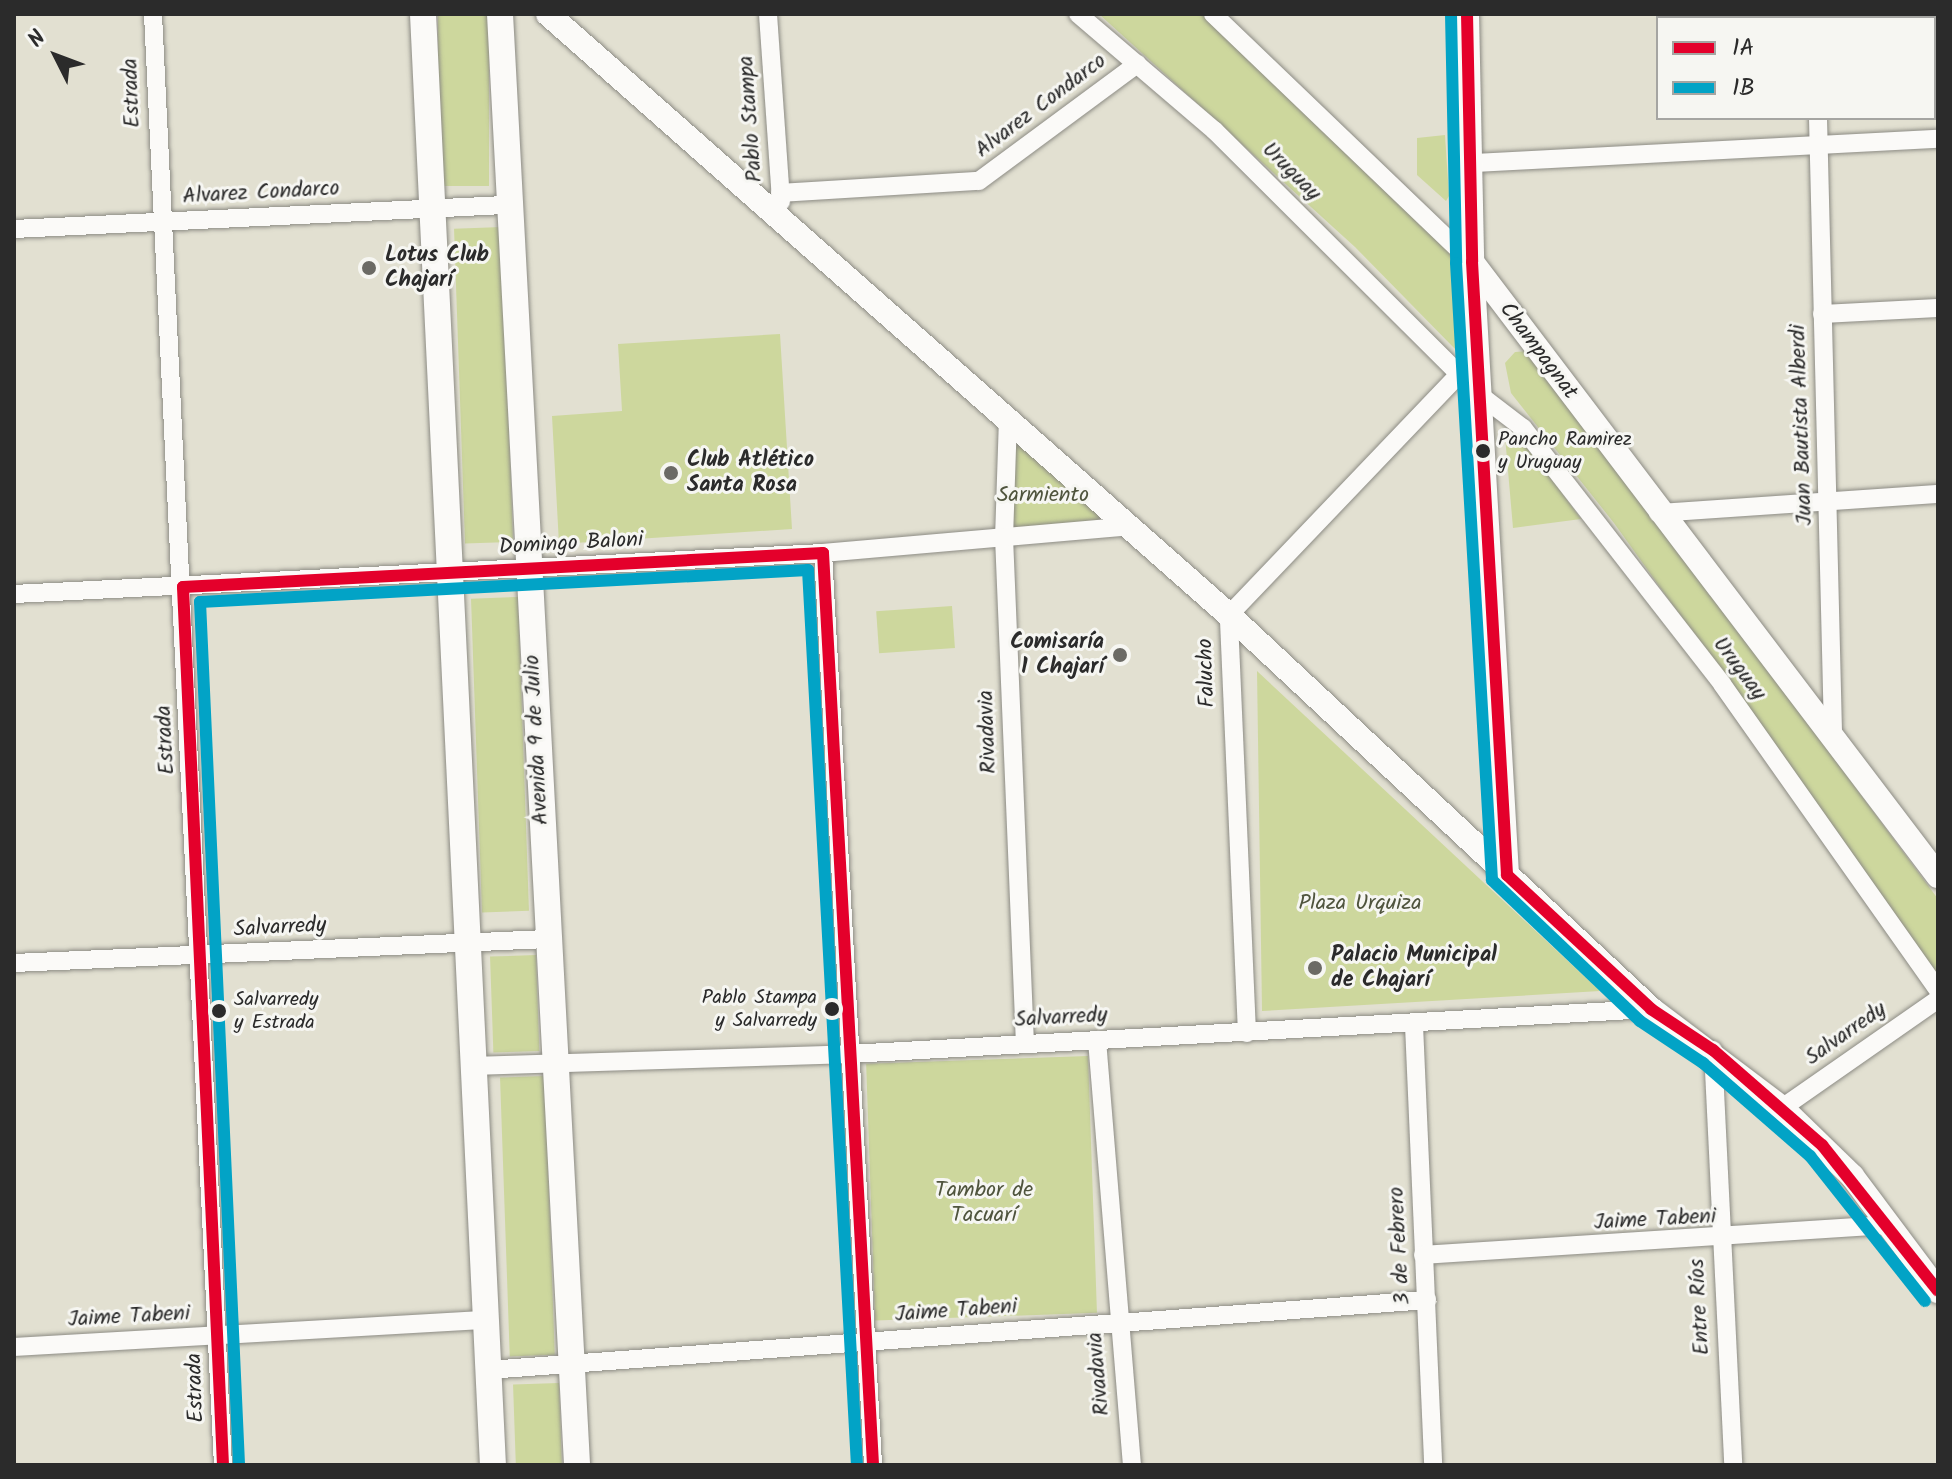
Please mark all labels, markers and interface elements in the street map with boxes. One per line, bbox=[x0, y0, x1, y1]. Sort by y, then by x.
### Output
north arrow bbox=[16, 16, 96, 96]
legend bbox=[1656, 16, 1936, 120]
text: N bbox=[20, 23, 55, 56]
text: 1A bbox=[1732, 29, 1754, 68]
street label: Alvarez Condarco bbox=[970, 48, 1112, 164]
street label: Pablo Stampa bbox=[733, 55, 769, 183]
street label: Estrada bbox=[118, 58, 146, 128]
text: 1B bbox=[1732, 69, 1755, 108]
street label: Uruguay bbox=[1256, 137, 1326, 207]
street label: Alvarez Condarco bbox=[182, 176, 340, 210]
place label: Lotus Club Chajarí bbox=[385, 242, 489, 294]
marker: Lotus Club Chajarí bbox=[360, 259, 378, 277]
street label: Champagnat bbox=[1493, 297, 1583, 405]
street label: Juan Bautista Alberdi bbox=[1785, 324, 1819, 526]
place label: Pancho Ramirez y Uruguay bbox=[1498, 428, 1632, 475]
marker: Pancho Ramirez y Uruguay bbox=[1475, 443, 1491, 459]
place label: Club Atlético Santa Rosa bbox=[687, 447, 814, 498]
marker: Club Atlético Santa Rosa bbox=[662, 464, 680, 482]
park label: Sarmiento bbox=[997, 483, 1089, 509]
street label: Domingo Baloni bbox=[498, 527, 644, 561]
place label: Comisaría 1 Chajarí bbox=[1010, 629, 1104, 680]
street label: Uruguay bbox=[1707, 632, 1771, 706]
street label: Falucho bbox=[1193, 638, 1221, 708]
marker: Comisaría 1 Chajarí bbox=[1111, 646, 1129, 664]
street label: Avenida 9 de Julio bbox=[519, 654, 555, 826]
street label: Rivadavia bbox=[973, 690, 1003, 774]
street label: Estrada bbox=[151, 705, 181, 775]
park label: Plaza Urquiza bbox=[1298, 891, 1422, 917]
street label: Salvarredy bbox=[233, 912, 327, 944]
place label: Palacio Municipal de Chajarí bbox=[1331, 942, 1497, 994]
marker: Palacio Municipal de Chajarí bbox=[1306, 959, 1324, 977]
place label: Pablo Stampa y Salvarredy bbox=[702, 986, 817, 1033]
place label: Salvarredy y Estrada bbox=[234, 988, 318, 1035]
street label: Salvarredy bbox=[1800, 997, 1892, 1071]
marker: Pablo Stampa y Salvarredy bbox=[824, 1001, 840, 1017]
street label: Salvarredy bbox=[1014, 1002, 1108, 1034]
marker: Salvarredy y Estrada bbox=[211, 1003, 227, 1019]
park label: Tambor de Tacuarí bbox=[935, 1177, 1033, 1228]
street label: 3 de Febrero bbox=[1384, 1186, 1416, 1306]
street label: Jaime Tabeni bbox=[1593, 1204, 1717, 1236]
street label: Entre Ríos bbox=[1684, 1258, 1716, 1356]
street label: Jaime Tabeni bbox=[894, 1294, 1018, 1328]
street label: Jaime Tabeni bbox=[67, 1301, 191, 1333]
street label: Rivadavia bbox=[1082, 1331, 1116, 1417]
street label: Estrada bbox=[182, 1353, 210, 1423]

